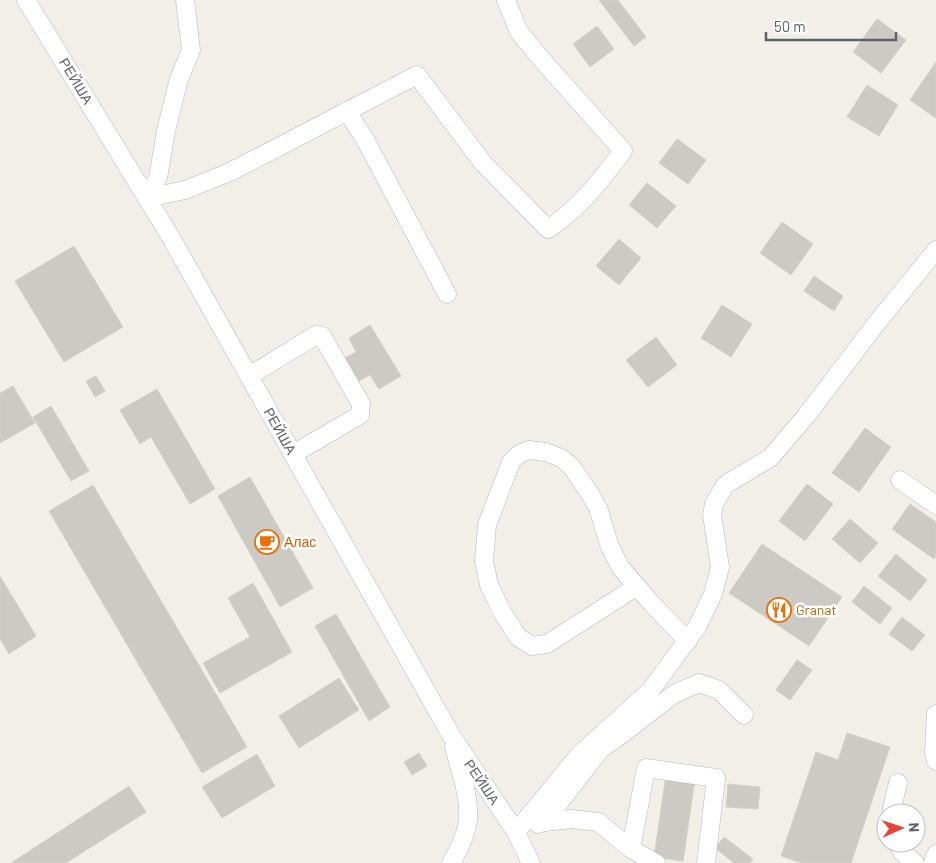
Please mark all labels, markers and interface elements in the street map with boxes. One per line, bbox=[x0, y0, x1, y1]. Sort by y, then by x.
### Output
scale bar bbox=[766, 10, 896, 42]
text: 50 m bbox=[774, 17, 806, 35]
street label: РЕЙША bbox=[56, 55, 97, 107]
street label: РЕЙША bbox=[261, 404, 301, 458]
cafe icon: Алас bbox=[254, 529, 280, 555]
place label: Алас bbox=[284, 533, 316, 550]
restaurant icon: Granat bbox=[766, 597, 792, 623]
place label: Granat bbox=[796, 601, 837, 618]
street label: РЕЙША bbox=[461, 756, 504, 808]
north arrow bbox=[876, 803, 926, 853]
text: N bbox=[906, 822, 923, 832]

